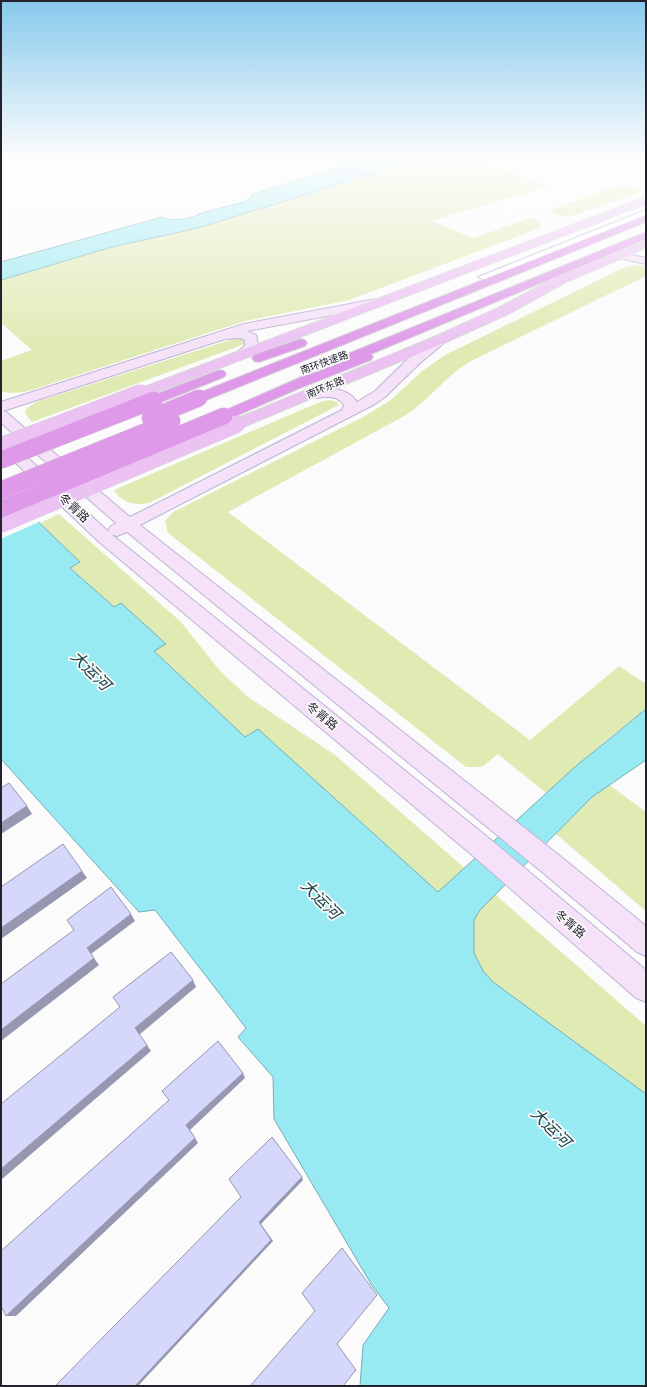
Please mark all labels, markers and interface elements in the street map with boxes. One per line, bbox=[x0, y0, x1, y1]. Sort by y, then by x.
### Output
street label: 南环快速路 bbox=[299, 349, 350, 377]
street label: 南环东路 bbox=[305, 375, 346, 401]
street label: 冬青路 bbox=[55, 491, 92, 526]
water label: 大运河 bbox=[66, 647, 116, 697]
street label: 冬青路 bbox=[303, 699, 340, 734]
water label: 大运河 bbox=[296, 876, 346, 926]
street label: 冬青路 bbox=[551, 907, 588, 942]
water label: 大运河 bbox=[526, 1104, 576, 1154]

